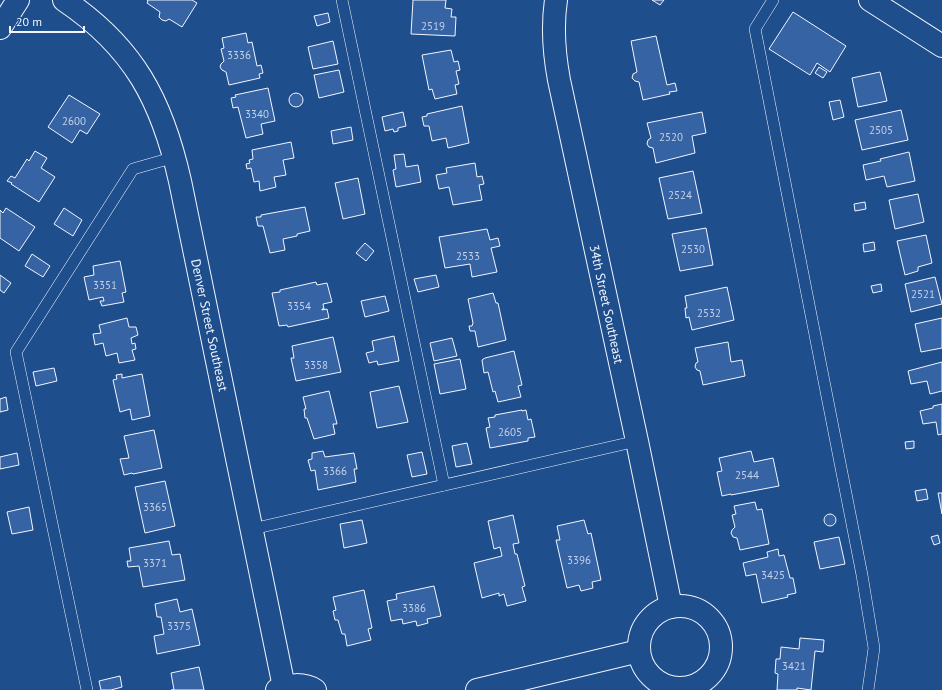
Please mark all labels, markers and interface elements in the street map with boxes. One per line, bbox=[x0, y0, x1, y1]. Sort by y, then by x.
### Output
scale bar bbox=[10, 8, 84, 34]
text: 20 m bbox=[16, 14, 42, 29]
house number: 2519 bbox=[421, 19, 445, 33]
house number: 3336 bbox=[227, 48, 251, 62]
house number: 3340 bbox=[245, 107, 269, 121]
house number: 2600 bbox=[62, 114, 86, 128]
house number: 2505 bbox=[869, 123, 893, 137]
house number: 2520 bbox=[659, 130, 683, 144]
house number: 2524 bbox=[668, 188, 692, 202]
house number: 2530 bbox=[681, 242, 705, 256]
street label: 34th Street Southeast bbox=[586, 243, 628, 366]
house number: 2533 bbox=[456, 249, 480, 263]
street label: Denver Street Southeast bbox=[187, 257, 232, 393]
house number: 3351 bbox=[93, 278, 117, 292]
house number: 2521 bbox=[911, 287, 935, 301]
house number: 3354 bbox=[287, 299, 311, 313]
house number: 2532 bbox=[697, 306, 721, 320]
house number: 3358 bbox=[304, 358, 328, 372]
house number: 2605 bbox=[498, 425, 522, 439]
house number: 3366 bbox=[323, 464, 347, 478]
house number: 2544 bbox=[735, 468, 759, 482]
house number: 3365 bbox=[143, 500, 167, 514]
house number: 3396 bbox=[567, 553, 591, 567]
house number: 3371 bbox=[143, 556, 167, 570]
house number: 3425 bbox=[761, 568, 785, 582]
house number: 3386 bbox=[402, 601, 426, 615]
house number: 3375 bbox=[167, 619, 191, 633]
house number: 3421 bbox=[782, 659, 806, 673]

